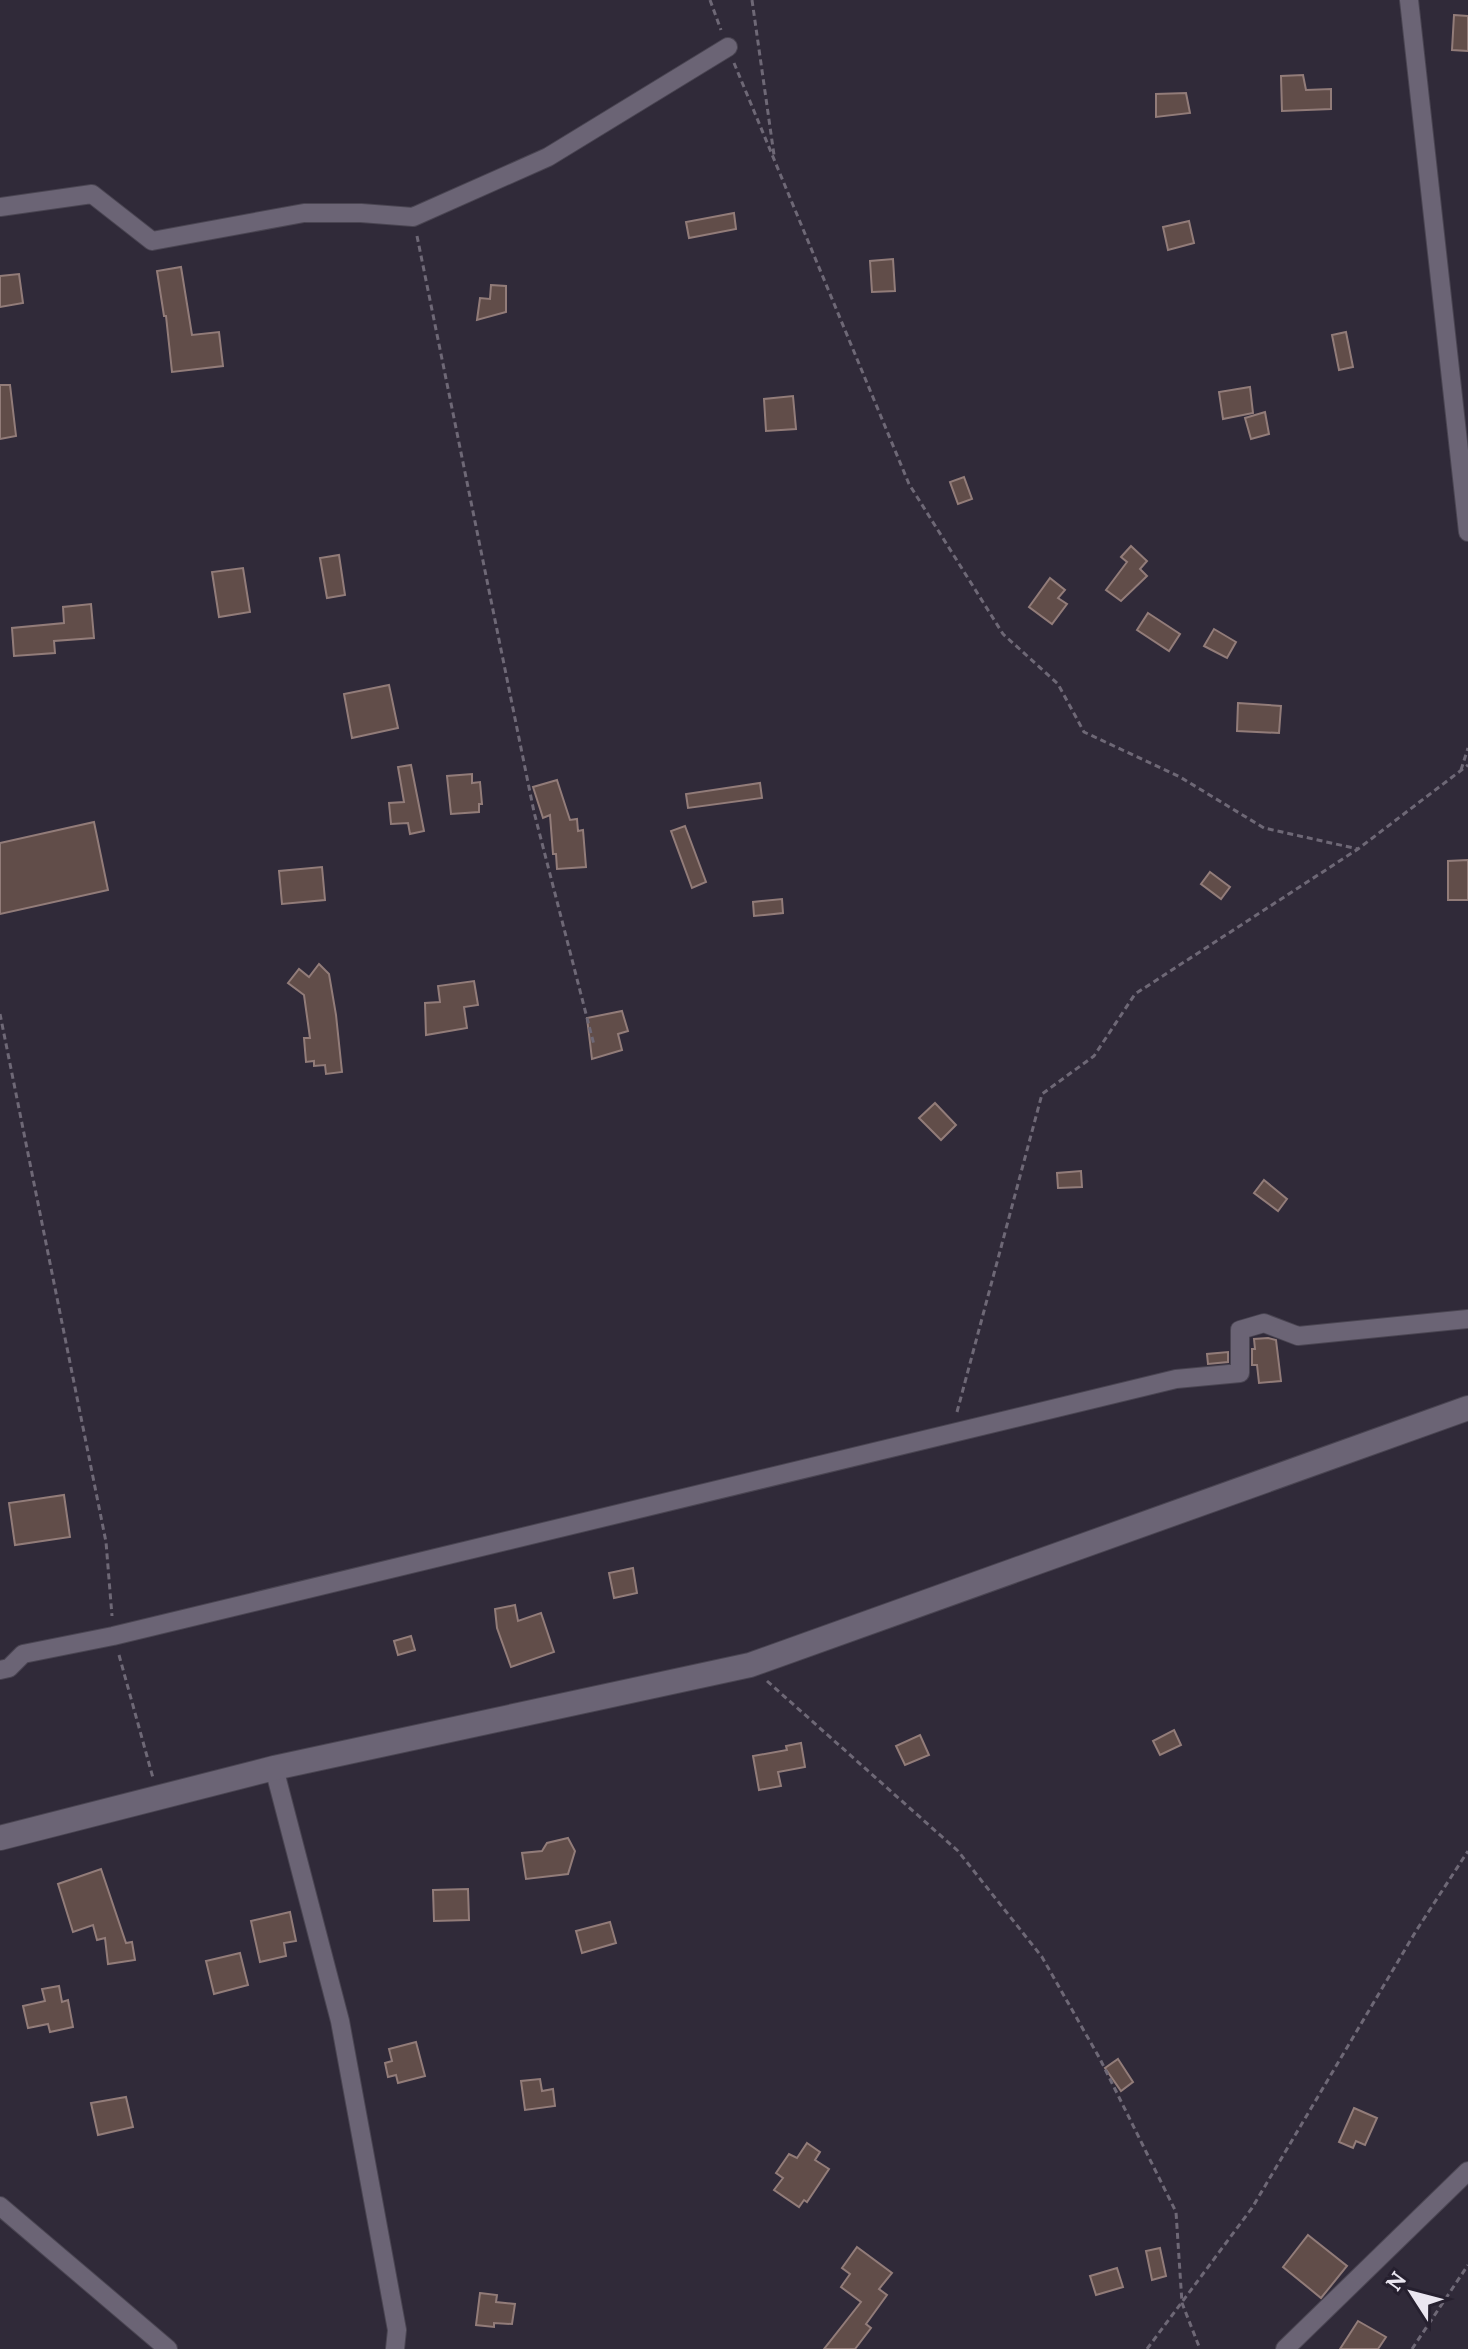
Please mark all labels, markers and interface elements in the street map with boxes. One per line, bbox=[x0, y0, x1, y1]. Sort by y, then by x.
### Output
north arrow bbox=[1372, 2253, 1452, 2333]
text: N bbox=[1379, 2266, 1412, 2296]

